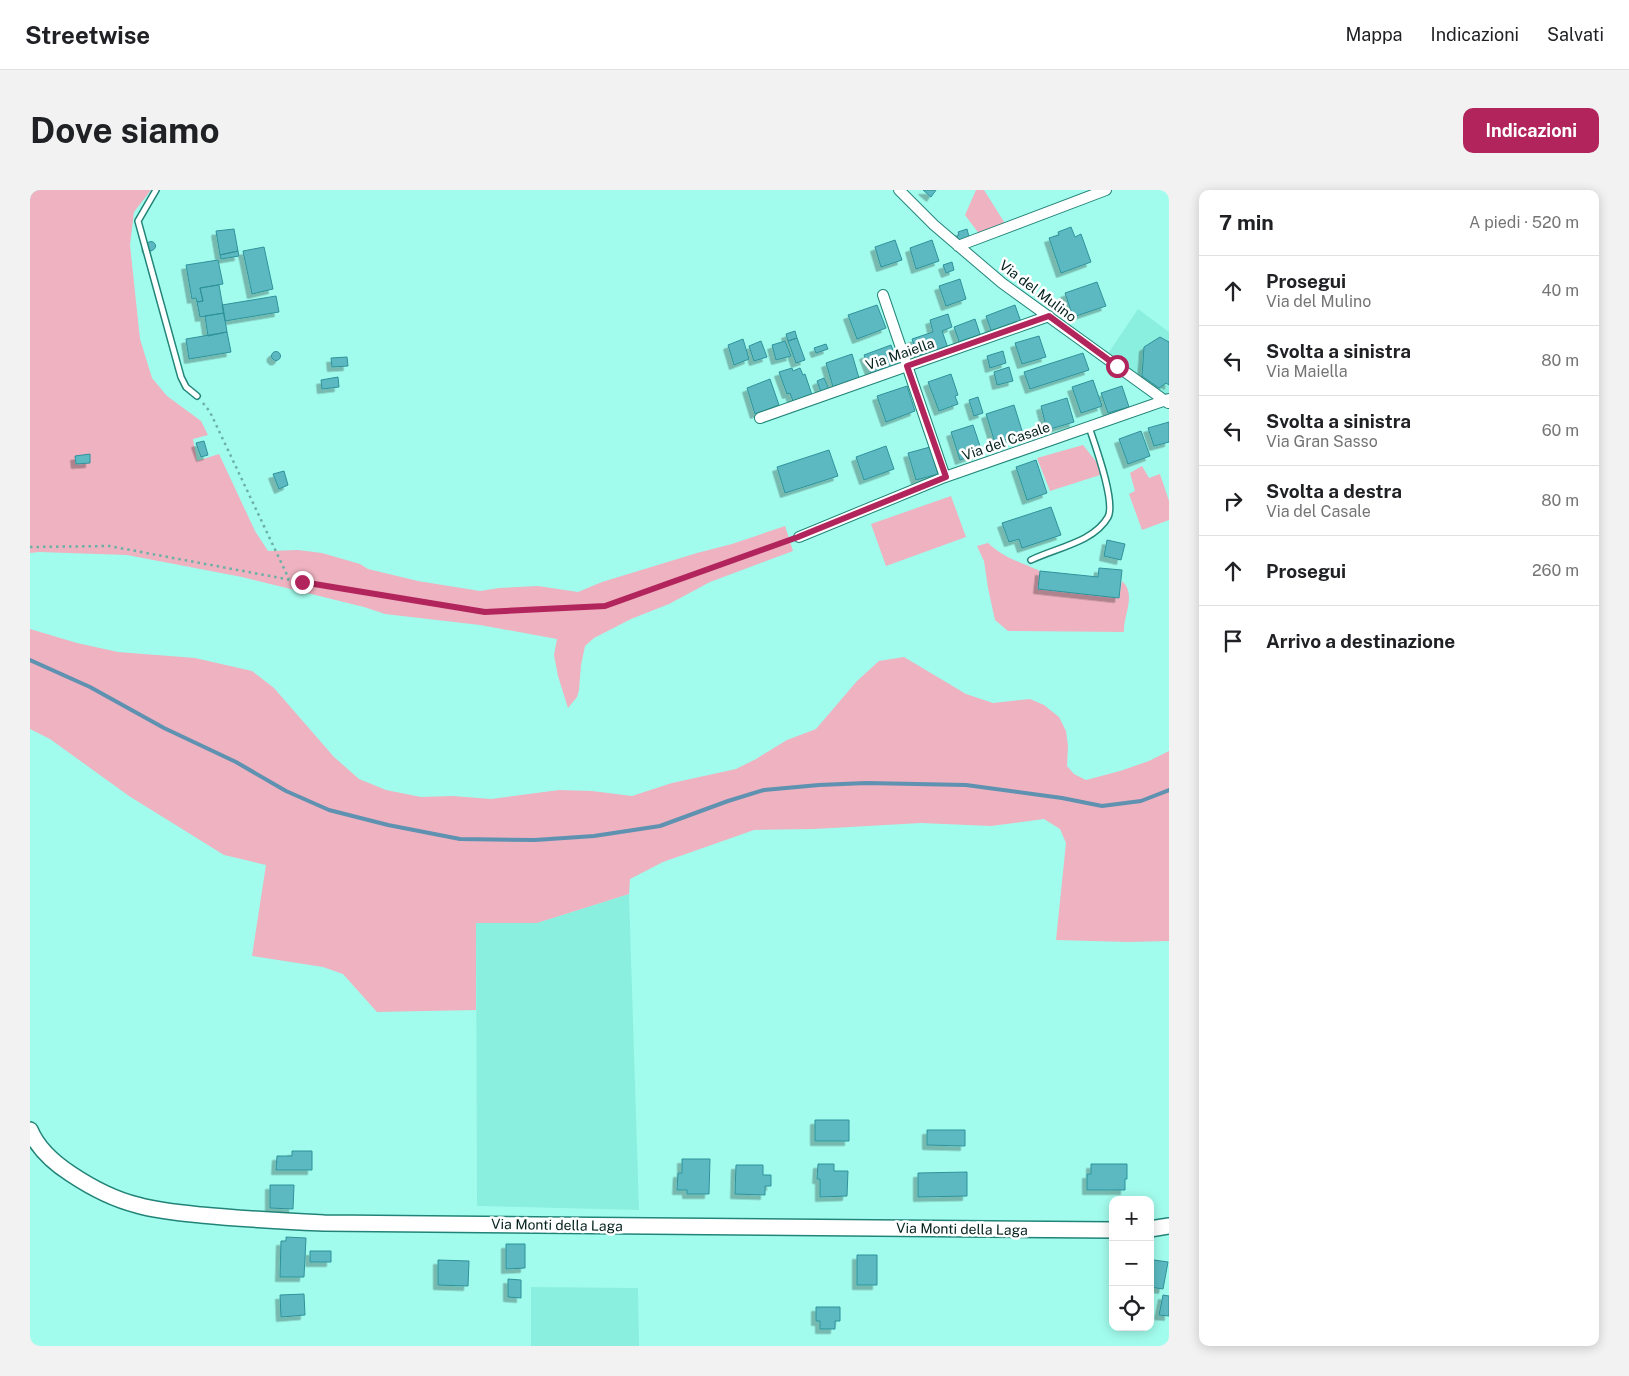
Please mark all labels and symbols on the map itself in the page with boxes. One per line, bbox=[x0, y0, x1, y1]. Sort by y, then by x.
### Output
street label: Via del Mulino bbox=[996, 257, 1080, 325]
street label: Via Maiella bbox=[864, 335, 936, 373]
route start bbox=[1106, 355, 1129, 378]
street label: Via del Casale bbox=[960, 418, 1052, 463]
route end bbox=[291, 571, 314, 594]
street label: Via Monti della Laga bbox=[491, 1216, 623, 1234]
street label: Via Monti della Laga bbox=[896, 1220, 1028, 1238]

